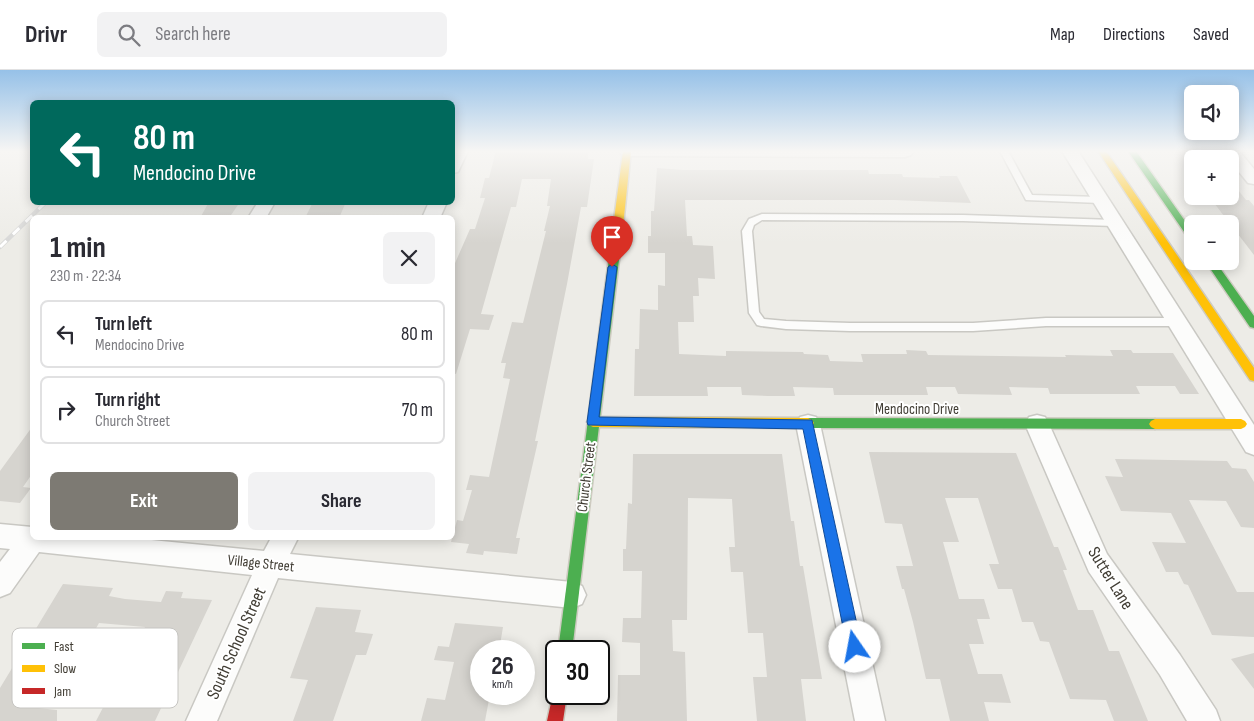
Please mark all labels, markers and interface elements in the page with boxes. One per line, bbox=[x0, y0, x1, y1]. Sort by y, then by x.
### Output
search box bbox=[97, 12, 447, 57]
text: Drivr bbox=[25, 20, 67, 49]
icon: search bbox=[115, 21, 143, 49]
text: Search here bbox=[155, 23, 231, 46]
text: Map bbox=[1050, 24, 1075, 45]
text: Directions bbox=[1103, 24, 1165, 45]
text: Saved bbox=[1193, 24, 1229, 45]
map controls bbox=[1184, 85, 1239, 270]
button: sound bbox=[1184, 85, 1239, 140]
text: 80 m bbox=[133, 117, 195, 160]
icon: left bbox=[50, 120, 115, 185]
button: + bbox=[1184, 150, 1239, 205]
text: Mendocino Drive bbox=[133, 160, 256, 187]
button: − bbox=[1184, 215, 1239, 270]
pin bbox=[591, 216, 633, 267]
icon: arrive bbox=[598, 223, 626, 251]
text: 1 min bbox=[50, 230, 106, 266]
button: close bbox=[383, 232, 435, 284]
text: 230 m · 22:34 bbox=[50, 267, 121, 286]
text: Turn left bbox=[95, 313, 152, 336]
icon: left bbox=[52, 320, 80, 348]
text: 80 m bbox=[401, 323, 433, 346]
text: Mendocino Drive bbox=[95, 336, 184, 355]
text: Turn right bbox=[95, 389, 160, 412]
icon: right bbox=[52, 396, 80, 424]
text: 70 m bbox=[402, 399, 433, 422]
street label: Mendocino Drive bbox=[875, 400, 959, 419]
text: Church Street bbox=[95, 412, 170, 431]
street label: Church Street bbox=[573, 441, 600, 513]
button: Exit bbox=[50, 472, 238, 530]
button: Share bbox=[248, 472, 435, 530]
street label: Sutter Lane bbox=[1083, 543, 1138, 613]
street label: Village Street bbox=[227, 551, 296, 576]
street label: South School Street bbox=[202, 583, 271, 703]
position arrow bbox=[828, 620, 880, 672]
legend bbox=[12, 628, 178, 708]
text: Fast bbox=[54, 638, 74, 655]
speed limit sign: 30 bbox=[545, 640, 610, 705]
text: 26 bbox=[491, 651, 514, 682]
text: Slow bbox=[54, 660, 76, 677]
text: km/h bbox=[492, 677, 513, 692]
text: Jam bbox=[53, 683, 71, 700]

